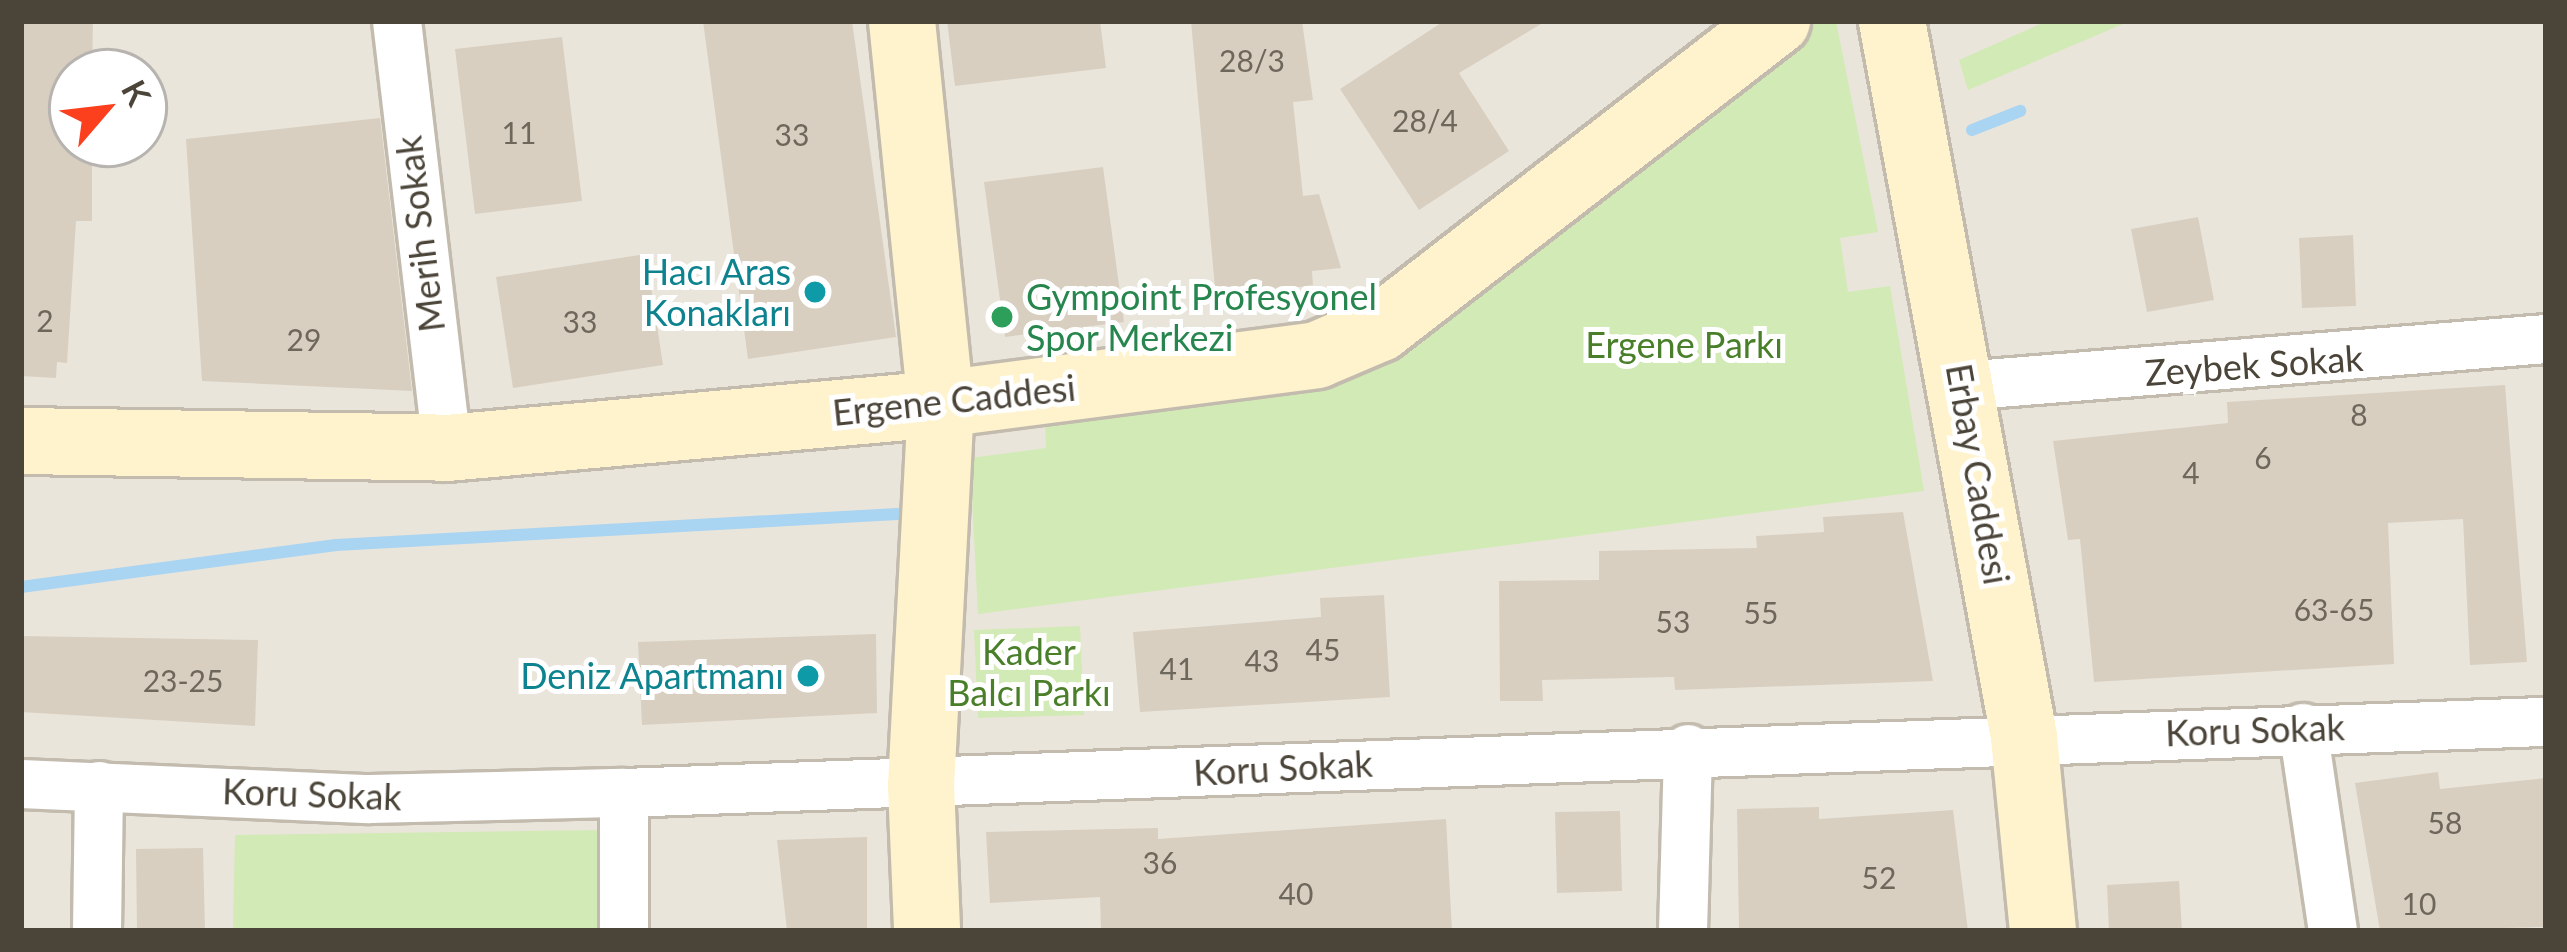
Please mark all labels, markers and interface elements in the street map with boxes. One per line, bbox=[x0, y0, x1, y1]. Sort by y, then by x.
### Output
house number: 28/3 bbox=[1219, 42, 1285, 78]
north arrow bbox=[48, 48, 168, 168]
text: K bbox=[114, 73, 160, 112]
house number: 28/4 bbox=[1392, 102, 1458, 138]
house number: 11 bbox=[502, 114, 536, 150]
house number: 33 bbox=[775, 116, 809, 152]
street label: Merih Sokak bbox=[387, 133, 453, 335]
place label: Hacı Aras Konakları bbox=[641, 249, 791, 334]
place label: Gympoint Profesyonel Spor Merkezi bbox=[1026, 274, 1377, 359]
marker: Hacı Aras Konakları bbox=[802, 279, 828, 305]
house number: 2 bbox=[36, 302, 54, 338]
house number: 33 bbox=[563, 303, 597, 339]
marker: Gympoint Profesyonel Spor Merkezi bbox=[989, 304, 1015, 330]
house number: 29 bbox=[287, 321, 321, 357]
park label: Ergene Parkı bbox=[1585, 323, 1783, 367]
street label: Zeybek Sokak bbox=[2143, 336, 2365, 394]
street label: Erbay Caddesi bbox=[1937, 360, 2019, 588]
street label: Ergene Caddesi bbox=[830, 366, 1078, 434]
house number: 8 bbox=[2350, 396, 2368, 432]
house number: 6 bbox=[2254, 439, 2272, 475]
house number: 4 bbox=[2182, 454, 2200, 490]
house number: 63-65 bbox=[2294, 591, 2374, 627]
house number: 55 bbox=[1744, 594, 1778, 630]
house number: 53 bbox=[1656, 603, 1690, 639]
park label: Kader Balcı Parkı bbox=[947, 629, 1111, 714]
house number: 45 bbox=[1306, 631, 1340, 667]
house number: 43 bbox=[1245, 642, 1279, 678]
house number: 41 bbox=[1160, 650, 1194, 686]
place label: Deniz Apartmanı bbox=[519, 654, 784, 698]
house number: 23-25 bbox=[143, 662, 223, 698]
marker: Deniz Apartmanı bbox=[795, 663, 821, 689]
street label: Koru Sokak bbox=[2165, 705, 2345, 755]
street label: Koru Sokak bbox=[1192, 742, 1374, 794]
street label: Koru Sokak bbox=[222, 769, 402, 819]
house number: 58 bbox=[2428, 804, 2462, 840]
house number: 36 bbox=[1143, 844, 1177, 880]
house number: 52 bbox=[1862, 859, 1896, 895]
house number: 40 bbox=[1279, 875, 1313, 911]
house number: 10 bbox=[2402, 885, 2436, 921]

